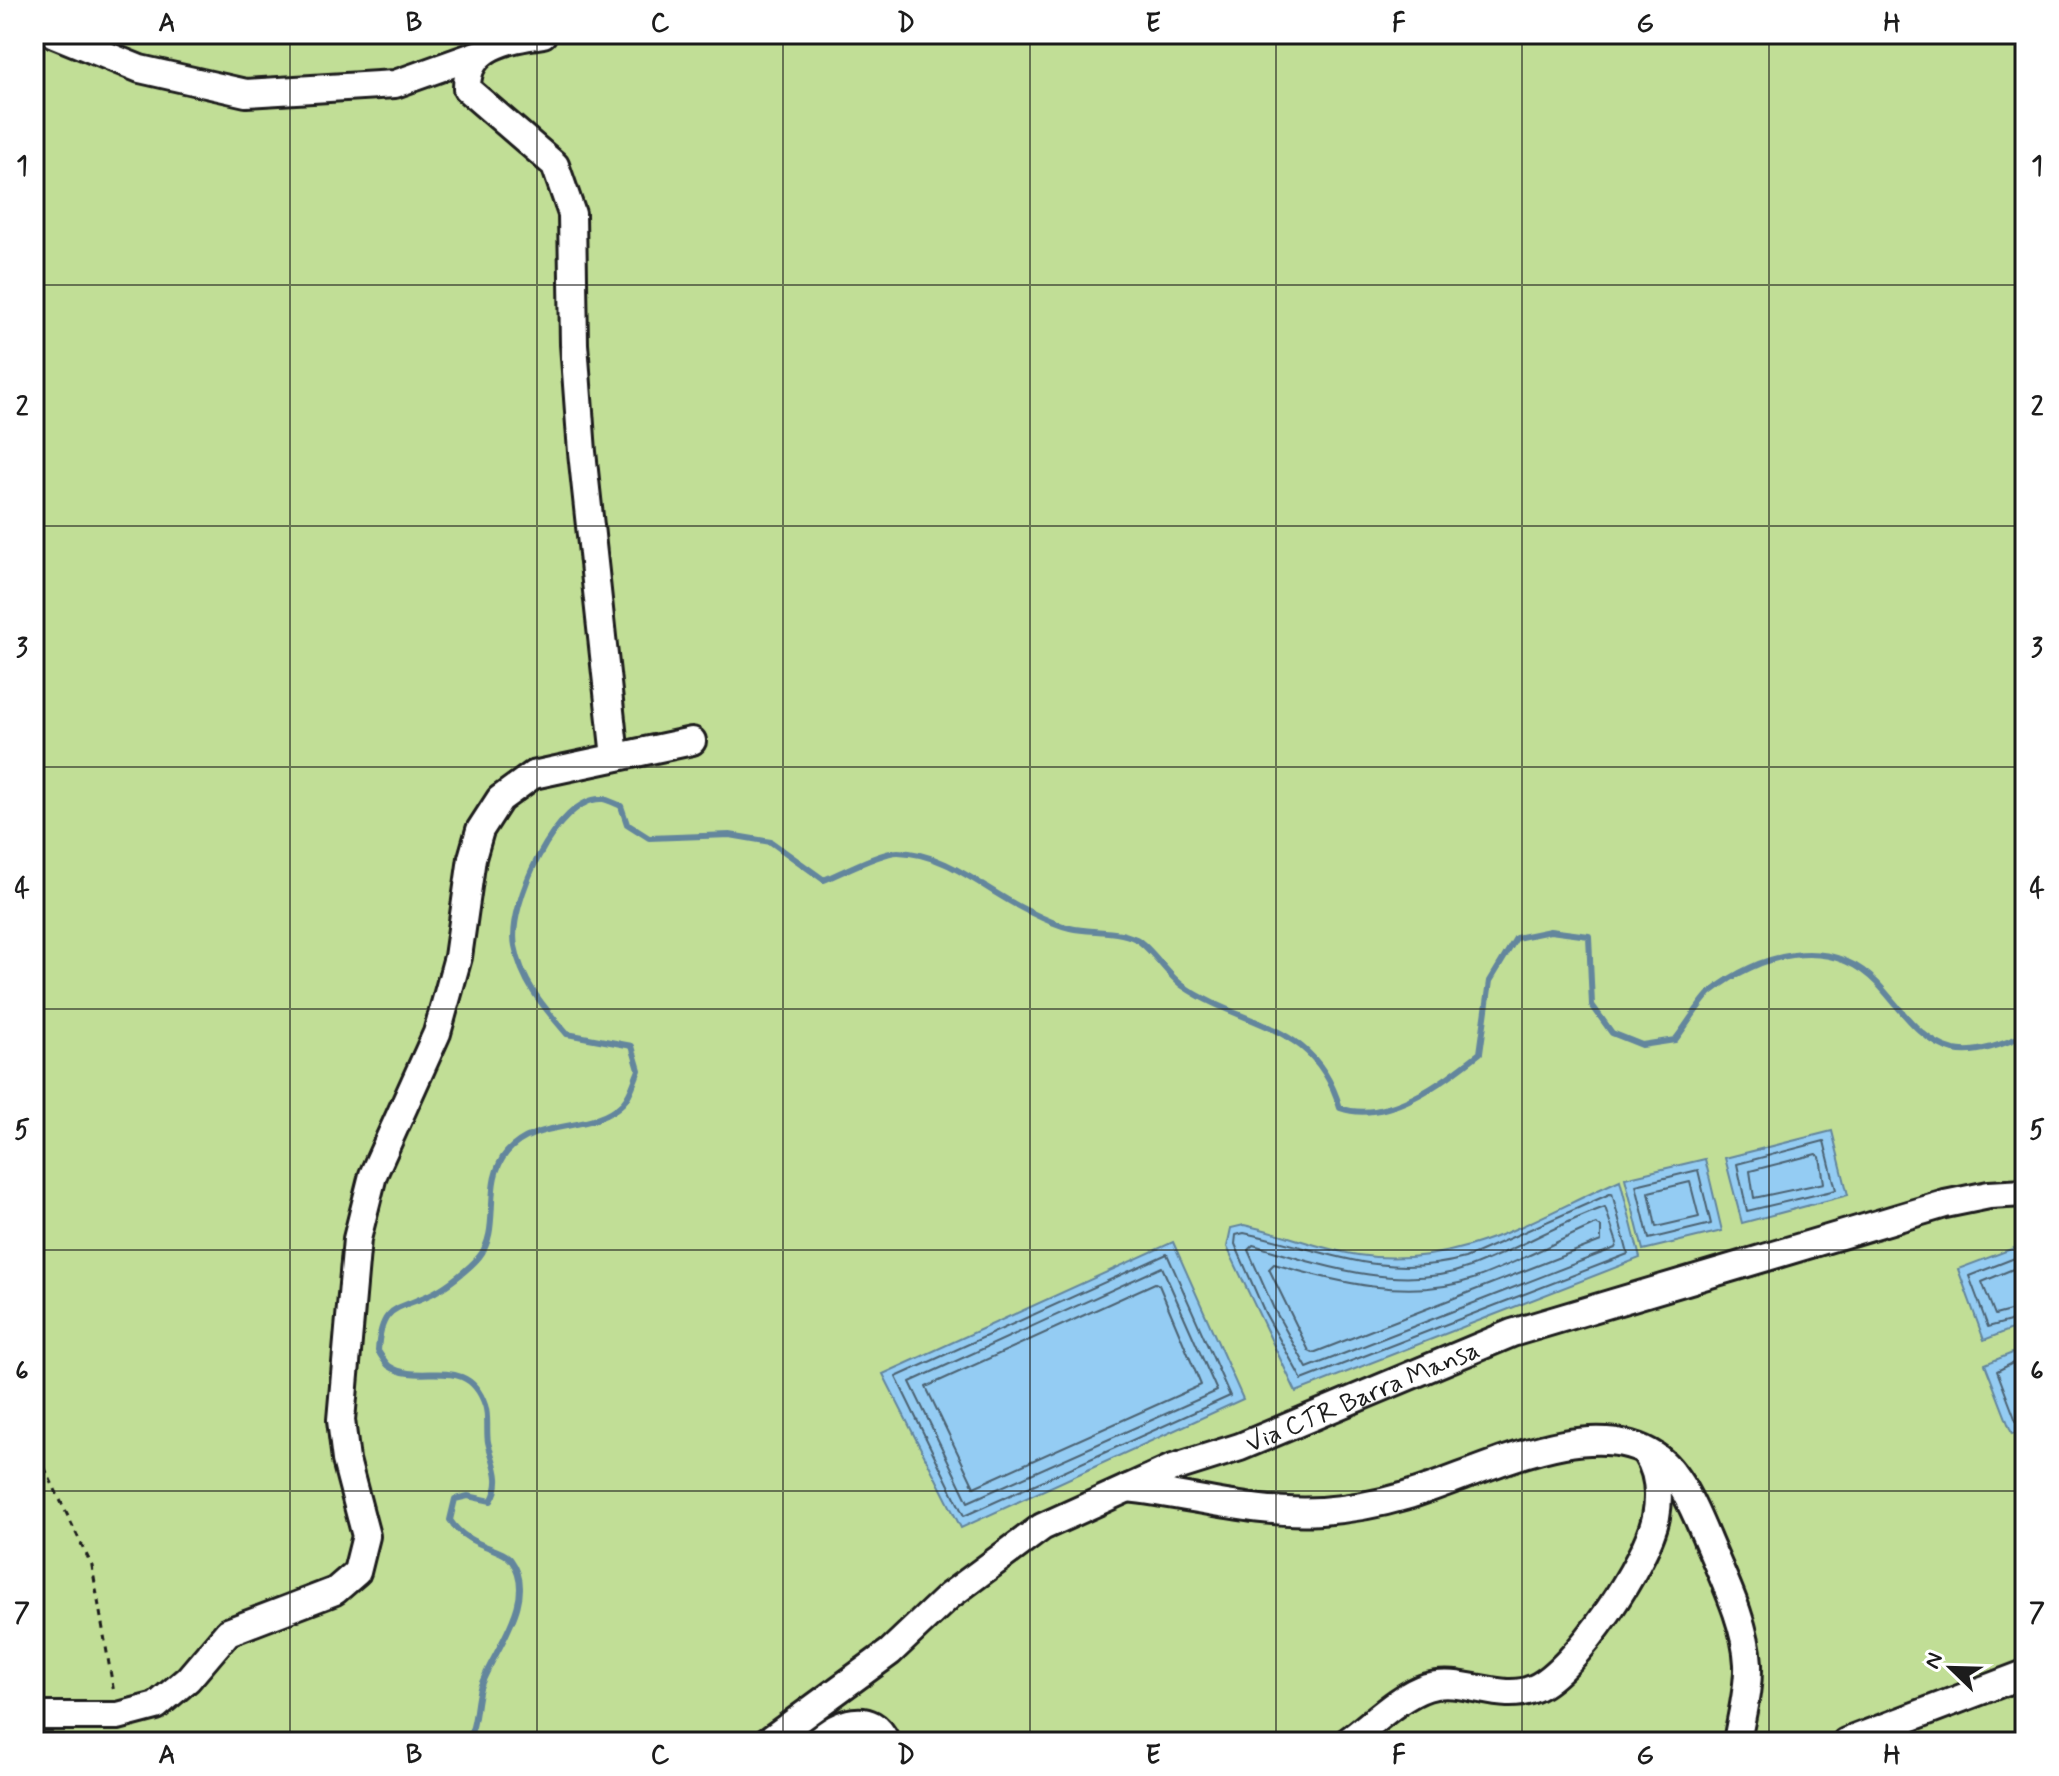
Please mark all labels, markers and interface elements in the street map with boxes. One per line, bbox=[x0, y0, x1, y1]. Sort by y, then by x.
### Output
text: A bbox=[158, 7, 176, 41]
text: B bbox=[406, 7, 422, 41]
text: C bbox=[651, 7, 670, 41]
text: D bbox=[897, 7, 915, 41]
text: E bbox=[1145, 7, 1161, 41]
text: F bbox=[1392, 7, 1406, 41]
text: G bbox=[1636, 7, 1654, 41]
text: H bbox=[1884, 7, 1901, 41]
text: 1 bbox=[16, 150, 28, 184]
text: 1 bbox=[2031, 150, 2043, 184]
text: 2 bbox=[16, 391, 29, 425]
text: 2 bbox=[2031, 391, 2044, 425]
text: 3 bbox=[16, 632, 28, 666]
text: 3 bbox=[2031, 632, 2043, 666]
text: 4 bbox=[14, 873, 30, 907]
text: 4 bbox=[2029, 873, 2045, 907]
text: 5 bbox=[14, 1114, 30, 1148]
text: 5 bbox=[2029, 1114, 2045, 1148]
street label: Via CTR Barra Mansa bbox=[1241, 1334, 1485, 1462]
text: 6 bbox=[15, 1355, 29, 1389]
text: 6 bbox=[2030, 1355, 2044, 1389]
text: 7 bbox=[14, 1597, 30, 1631]
text: 7 bbox=[2029, 1597, 2045, 1631]
north arrow bbox=[1911, 1628, 1991, 1708]
text: N bbox=[1919, 1649, 1950, 1673]
text: A bbox=[158, 1739, 176, 1773]
text: B bbox=[406, 1739, 422, 1773]
text: C bbox=[651, 1739, 670, 1773]
text: D bbox=[897, 1739, 915, 1773]
text: E bbox=[1145, 1739, 1161, 1773]
text: F bbox=[1392, 1739, 1406, 1773]
text: G bbox=[1636, 1739, 1654, 1773]
text: H bbox=[1884, 1739, 1901, 1773]

